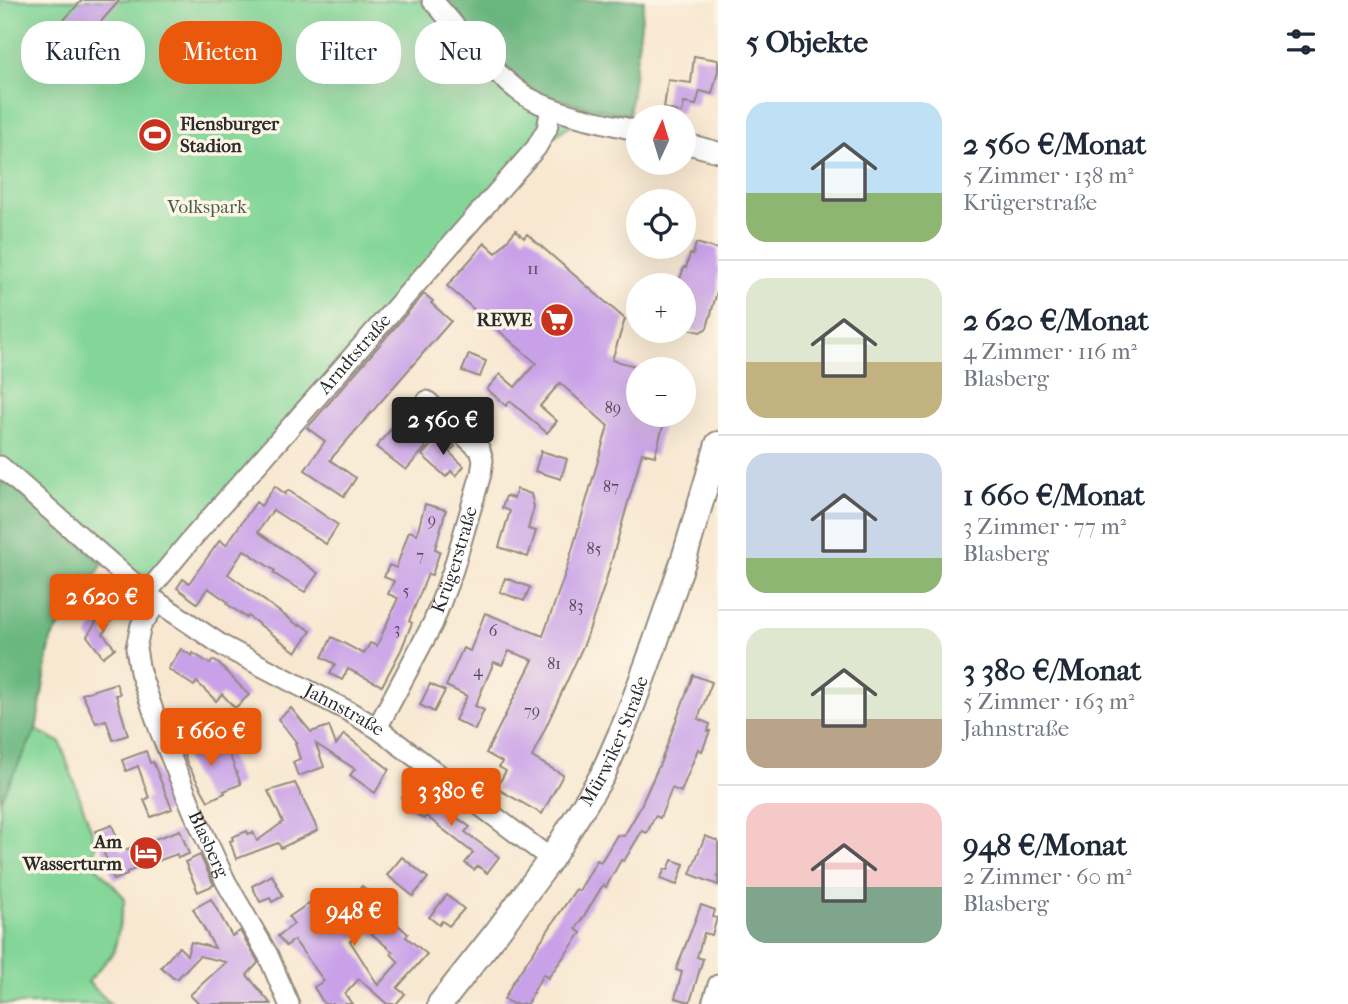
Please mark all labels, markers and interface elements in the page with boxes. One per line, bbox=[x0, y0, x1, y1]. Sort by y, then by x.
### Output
chip: Kaufen bbox=[21, 21, 145, 84]
chip: Mieten bbox=[159, 21, 282, 84]
chip: Filter bbox=[296, 21, 401, 84]
chip: Neu bbox=[415, 21, 506, 84]
icon: filters bbox=[1282, 23, 1320, 61]
text: 5 Objekte bbox=[746, 25, 868, 60]
north arrow bbox=[626, 105, 696, 175]
map controls bbox=[626, 105, 696, 427]
place label: Flensburger Stadion bbox=[179, 113, 280, 157]
sports icon: Flensburger Stadion bbox=[136, 116, 174, 154]
text: 2 560 €/Monat bbox=[963, 127, 1146, 162]
icon: home bbox=[802, 130, 886, 214]
text: 5 Zimmer · 138 m² bbox=[963, 162, 1134, 189]
button: locate bbox=[626, 189, 696, 259]
text: Krügerstraße bbox=[963, 189, 1097, 216]
park label: Volkspark bbox=[166, 196, 247, 218]
house number: 11 bbox=[527, 259, 539, 278]
button: + bbox=[626, 273, 696, 343]
supermarket icon: REWE bbox=[538, 301, 576, 339]
text: 2 620 €/Monat bbox=[963, 303, 1149, 338]
icon: home bbox=[802, 306, 886, 390]
place label: REWE bbox=[476, 309, 532, 331]
street label: Arndtstraße bbox=[313, 310, 396, 399]
text: 4 Zimmer · 116 m² bbox=[963, 338, 1137, 365]
button: − bbox=[626, 357, 696, 427]
text: Blasberg bbox=[963, 365, 1049, 392]
pin: 2 560 € bbox=[378, 398, 508, 457]
house number: 89 bbox=[605, 398, 621, 417]
text: 2 560 € bbox=[408, 406, 478, 433]
house number: 87 bbox=[603, 477, 619, 496]
text: 1 660 €/Monat bbox=[963, 478, 1145, 513]
icon: home bbox=[802, 481, 886, 565]
street label: Krügerstraße bbox=[427, 504, 482, 616]
house number: 9 bbox=[428, 510, 436, 529]
text: 3 Zimmer · 77 m² bbox=[963, 513, 1126, 540]
house number: 85 bbox=[587, 539, 602, 558]
text: Blasberg bbox=[963, 540, 1049, 567]
house number: 7 bbox=[416, 546, 424, 565]
pin: 2 620 € bbox=[37, 574, 167, 634]
house number: 5 bbox=[403, 581, 410, 600]
text: 2 620 € bbox=[66, 583, 138, 610]
house number: 83 bbox=[569, 596, 583, 615]
house number: 3 bbox=[394, 619, 400, 638]
house number: 6 bbox=[489, 621, 498, 640]
text: 3 380 €/Monat bbox=[963, 653, 1141, 688]
house number: 81 bbox=[547, 654, 561, 673]
icon: home bbox=[802, 656, 886, 740]
house number: 4 bbox=[473, 661, 483, 680]
street label: Mürwiker Straße bbox=[575, 673, 653, 810]
street label: Jahnstraße bbox=[299, 678, 389, 741]
text: 5 Zimmer · 163 m² bbox=[963, 688, 1135, 715]
house number: 79 bbox=[524, 701, 540, 720]
pin: 1 660 € bbox=[146, 708, 276, 768]
text: Jahnstraße bbox=[963, 715, 1069, 742]
text: 1 660 € bbox=[176, 717, 246, 744]
pin: 3 380 € bbox=[386, 768, 516, 828]
text: 3 380 € bbox=[418, 777, 484, 804]
street label: Blasberg bbox=[184, 807, 234, 882]
text: 948 €/Monat bbox=[963, 828, 1127, 863]
place label: Am Wasserturm bbox=[22, 831, 122, 875]
icon: home bbox=[802, 831, 886, 915]
hotel icon: Am Wasserturm bbox=[127, 834, 165, 872]
text: 2 Zimmer · 60 m² bbox=[963, 863, 1132, 890]
pin: 948 € bbox=[305, 888, 403, 948]
text: Blasberg bbox=[963, 890, 1049, 917]
text: 948 € bbox=[326, 897, 382, 924]

